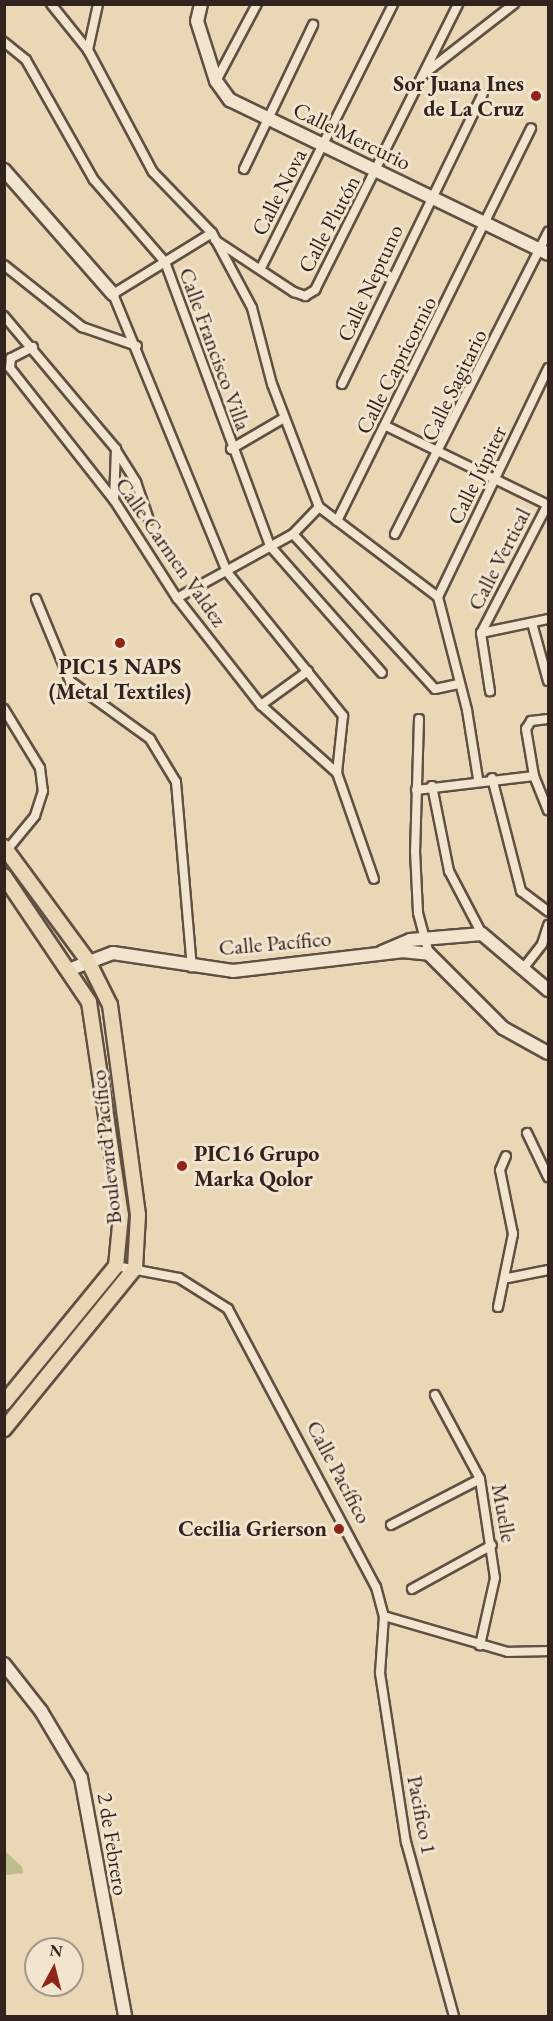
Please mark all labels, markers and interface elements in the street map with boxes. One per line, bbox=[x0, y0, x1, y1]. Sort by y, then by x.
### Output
place label: Sor Juana Ines de La Cruz bbox=[393, 70, 524, 122]
marker: Sor Juana Ines de La Cruz bbox=[529, 89, 543, 103]
street label: Calle Mercurio bbox=[289, 96, 415, 176]
street label: Calle Nova bbox=[246, 144, 312, 240]
street label: Calle Plutón bbox=[292, 171, 366, 277]
street label: Calle Neptuno bbox=[331, 220, 409, 346]
street label: Calle Francisco Villa bbox=[173, 264, 257, 434]
street label: Calle Capricornio bbox=[350, 292, 442, 438]
street label: Calle Sagitario bbox=[416, 325, 492, 445]
street label: Calle Júpiter bbox=[442, 421, 512, 529]
street label: Calle Carmen Valdez bbox=[110, 472, 232, 632]
street label: Calle Vertical bbox=[462, 503, 536, 615]
marker: PIC15 NAPS (Metal Textiles) bbox=[113, 636, 127, 650]
place label: PIC15 NAPS (Metal Textiles) bbox=[49, 653, 191, 704]
street label: Calle Pacífico bbox=[218, 925, 332, 961]
street label: Boulevard Pacífico bbox=[85, 1068, 127, 1226]
place label: PIC16 Grupo Marka Qolor bbox=[194, 1140, 319, 1192]
marker: PIC16 Grupo Marka Qolor bbox=[175, 1159, 189, 1173]
street label: Calle Pacífico bbox=[301, 1416, 377, 1528]
street label: Muelle bbox=[486, 1482, 522, 1544]
place label: Cecilia Grierson bbox=[178, 1516, 327, 1542]
marker: Cecilia Grierson bbox=[332, 1522, 346, 1536]
street label: Pacifico 1 bbox=[401, 1773, 443, 1857]
street label: 2 de Febrero bbox=[92, 1791, 134, 1897]
north arrow bbox=[24, 1937, 84, 1997]
text: N bbox=[48, 1939, 64, 1962]

